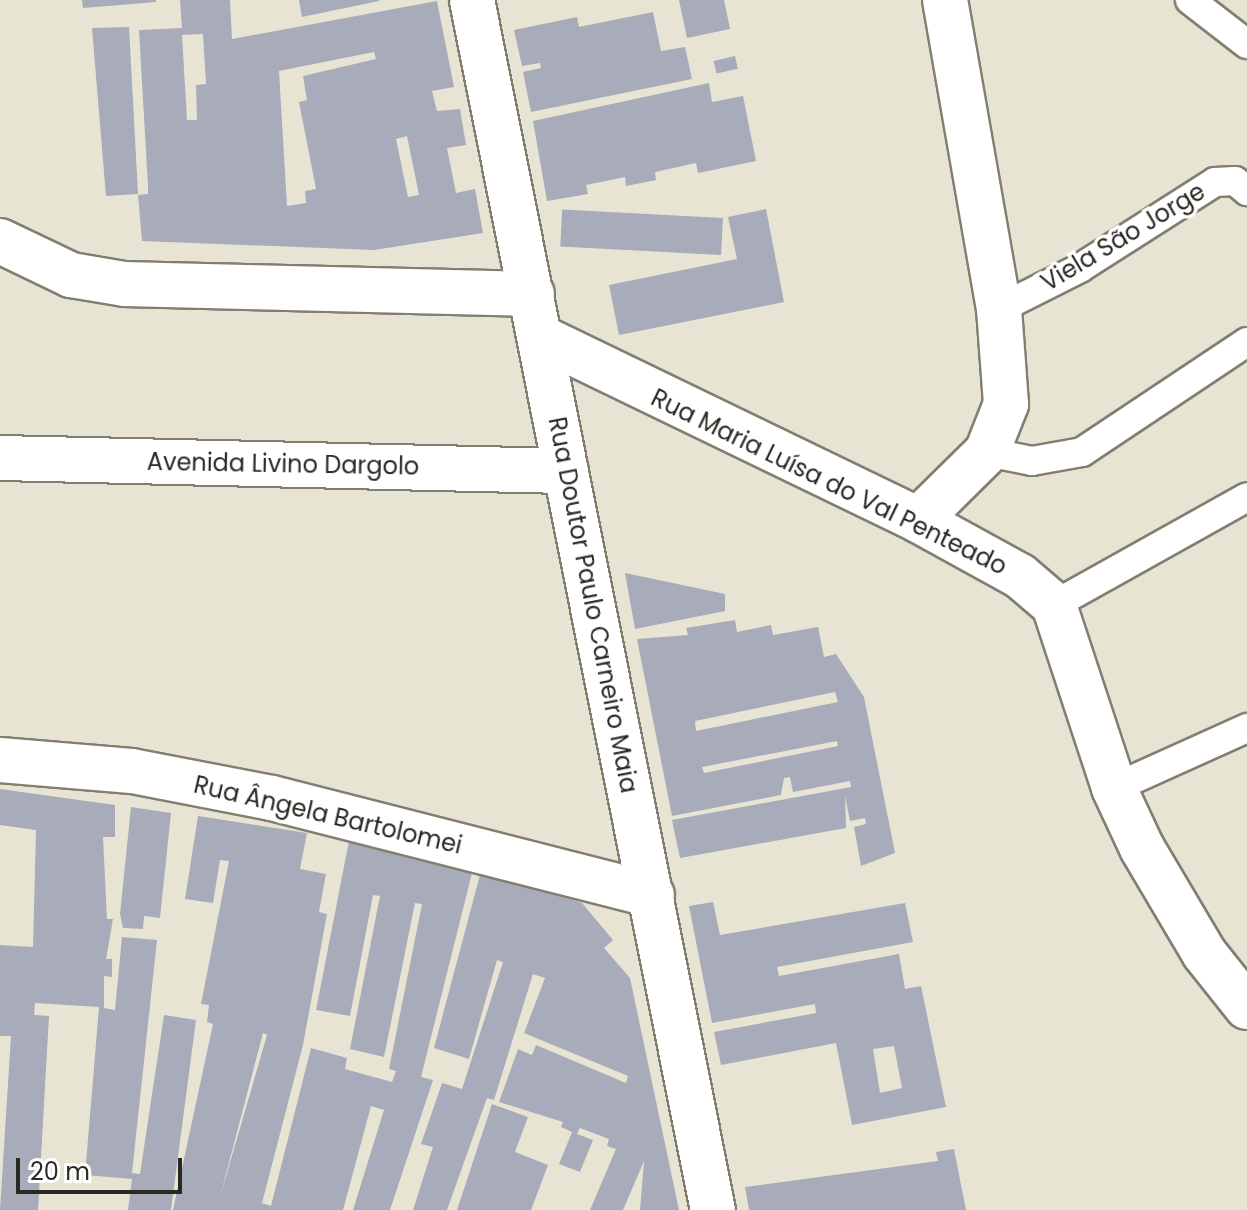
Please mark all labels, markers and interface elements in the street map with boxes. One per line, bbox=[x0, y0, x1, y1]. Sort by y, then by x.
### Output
street label: Viela São Jorge bbox=[1036, 177, 1210, 297]
street label: Rua Maria Luísa do Val Penteado bbox=[646, 383, 1012, 581]
street label: Rua Doutor Paulo Carneiro Maia bbox=[542, 415, 644, 795]
street label: Avenida Livino Dargolo bbox=[147, 447, 419, 481]
street label: Rua Ângela Bartolomei bbox=[191, 770, 465, 860]
scale bar bbox=[20, 1142, 186, 1192]
text: 20 m bbox=[30, 1155, 90, 1188]

